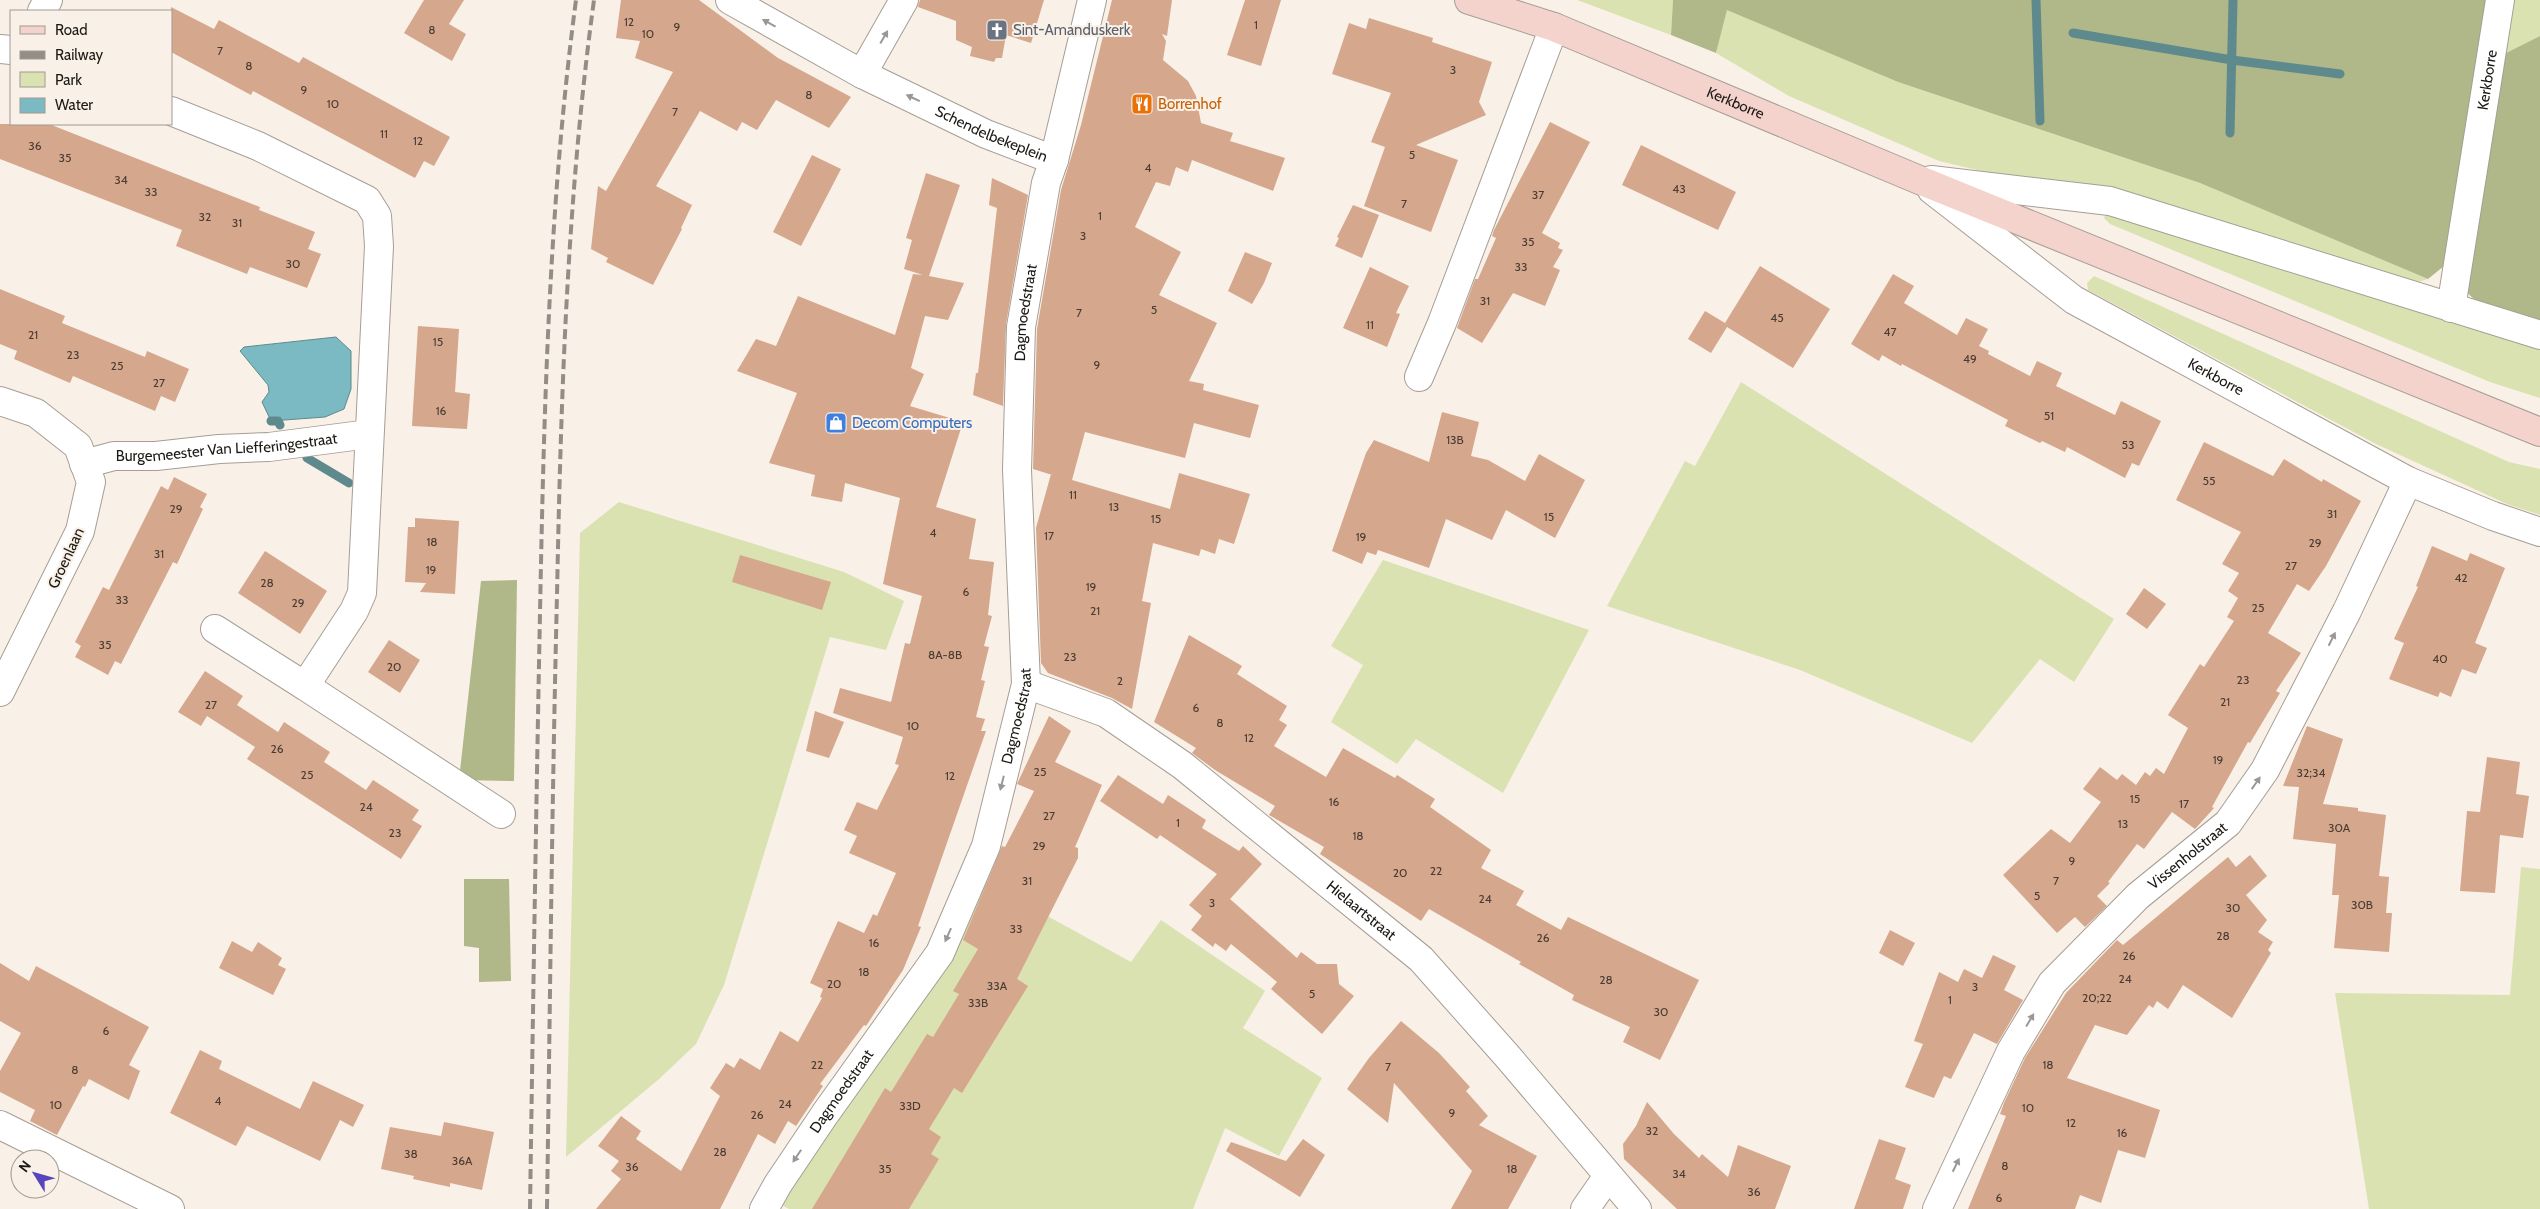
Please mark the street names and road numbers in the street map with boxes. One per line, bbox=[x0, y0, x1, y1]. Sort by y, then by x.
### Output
street label: Kerkborre bbox=[2474, 48, 2501, 111]
street label: Kerkborre bbox=[1704, 83, 1767, 123]
street label: Schendelbekeplein bbox=[932, 102, 1050, 166]
street label: Dagmoedstraat bbox=[1011, 263, 1041, 362]
street label: Kerkborre bbox=[2185, 355, 2247, 399]
street label: Burgemeester Van Liefferingestraat bbox=[116, 429, 338, 465]
street label: Groenlaan bbox=[44, 525, 88, 591]
street label: Dagmoedstraat bbox=[998, 668, 1035, 766]
street label: Vissenholstraat bbox=[2144, 818, 2231, 893]
street label: Hielaartstraat bbox=[1323, 877, 1400, 944]
street label: Dagmoedstraat bbox=[806, 1046, 877, 1136]

